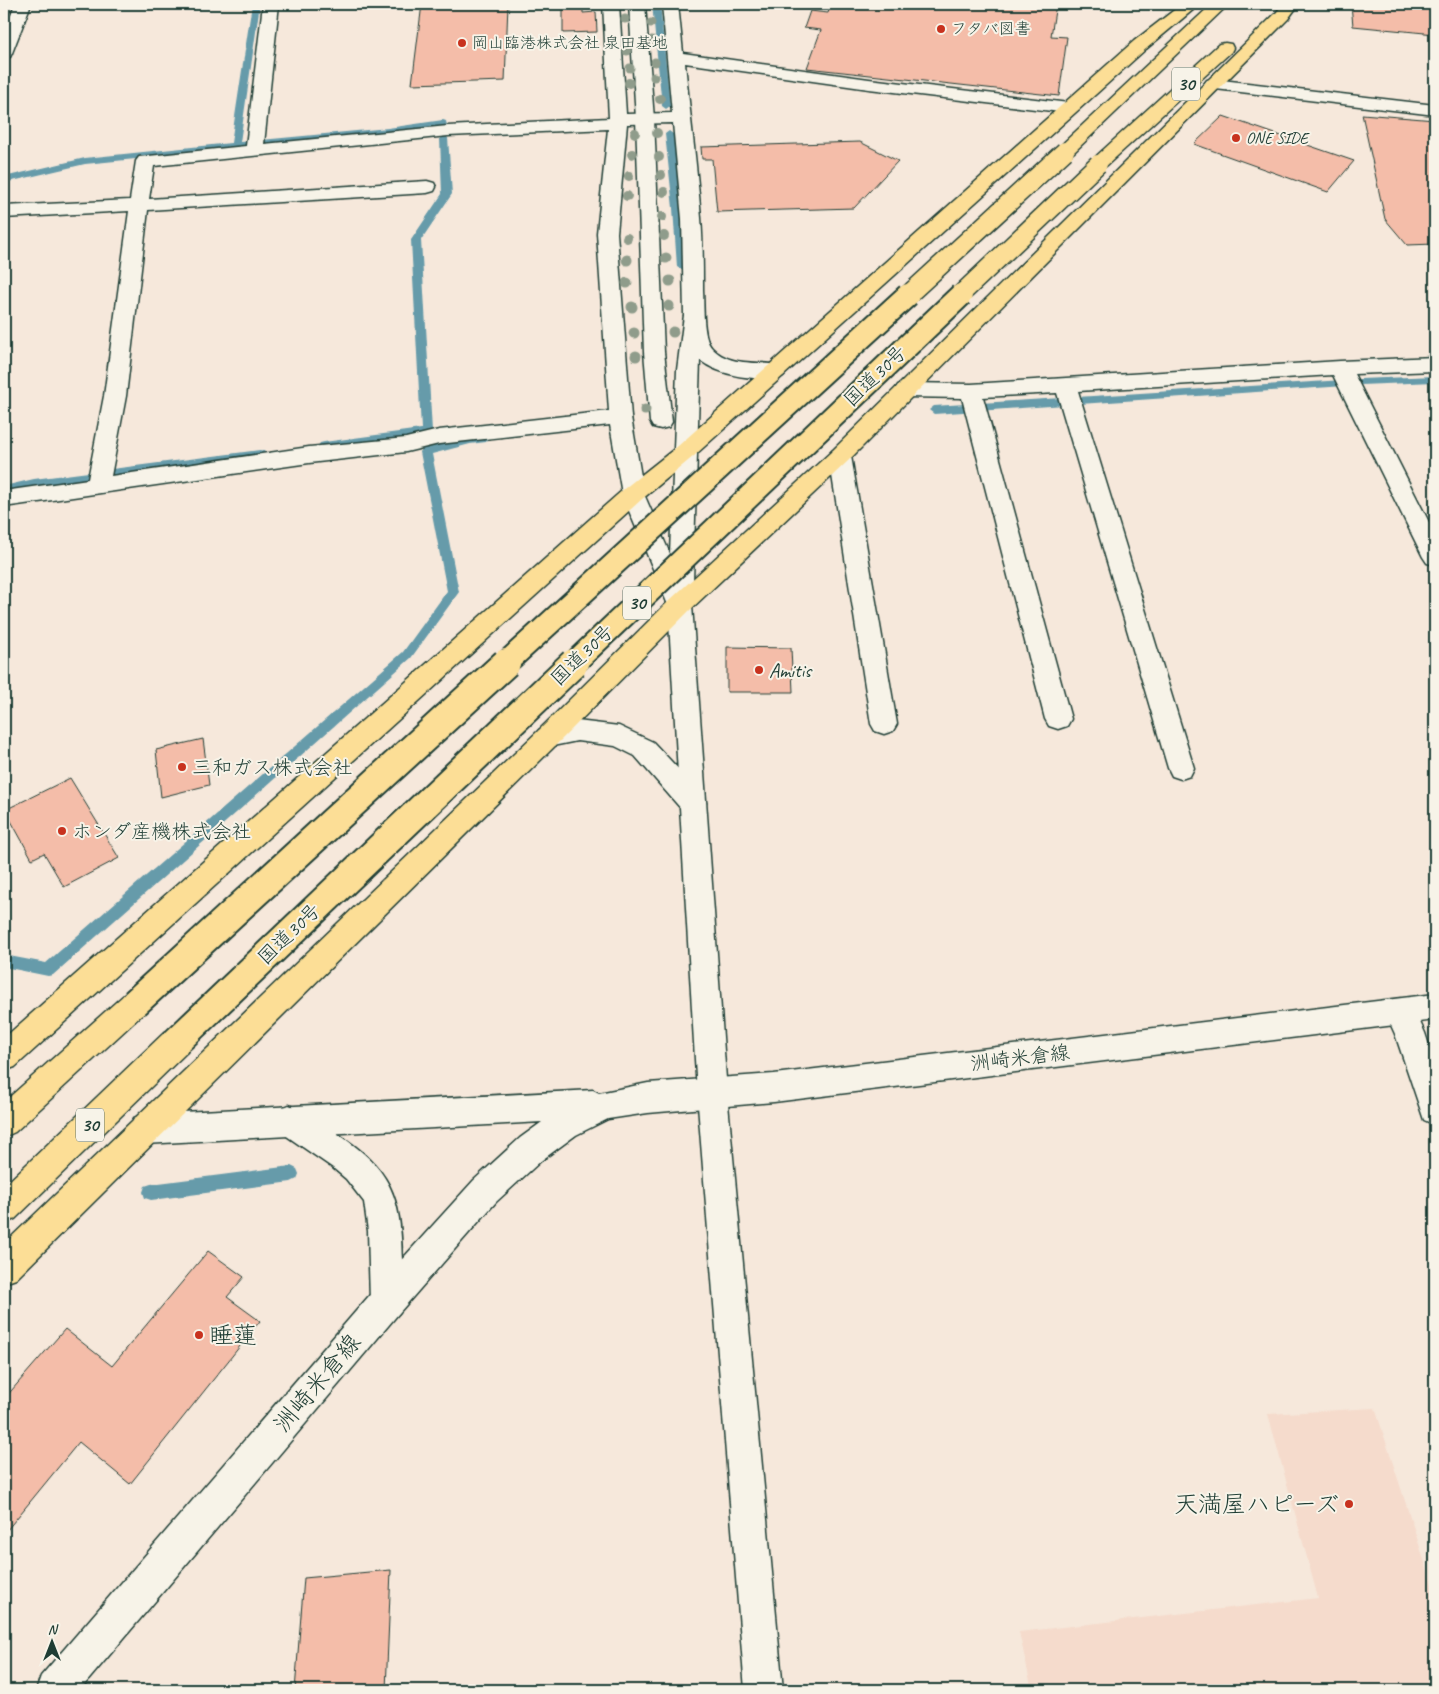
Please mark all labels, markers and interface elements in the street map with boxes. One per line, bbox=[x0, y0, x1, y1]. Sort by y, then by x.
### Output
place label: フタバ図書 bbox=[951, 19, 1031, 39]
marker: フタバ図書 bbox=[935, 23, 947, 35]
place label: 岡山臨港株式会社 泉田基地 bbox=[472, 33, 668, 53]
marker: 岡山臨港株式会社 泉田基地 bbox=[456, 37, 468, 49]
road number: 30 bbox=[1172, 68, 1200, 100]
place label: ONE SIDE bbox=[1246, 128, 1310, 148]
marker: ONE SIDE bbox=[1230, 132, 1242, 144]
street label: 国道30号 bbox=[838, 340, 912, 412]
road number: 30 bbox=[623, 586, 651, 620]
street label: 国道30号 bbox=[545, 619, 619, 691]
place label: Amitis bbox=[769, 658, 813, 683]
marker: Amitis bbox=[753, 664, 765, 676]
place label: 三和ガス株式会社 bbox=[192, 755, 352, 780]
marker: 三和ガス株式会社 bbox=[176, 761, 188, 773]
place label: ホンダ産機株式会社 bbox=[72, 819, 251, 844]
marker: ホンダ産機株式会社 bbox=[56, 825, 68, 837]
street label: 国道30号 bbox=[252, 898, 326, 970]
street label: 洲崎米倉線 bbox=[969, 1039, 1071, 1077]
road number: 30 bbox=[76, 1108, 104, 1142]
place label: 睡蓮 bbox=[209, 1320, 257, 1350]
street label: 洲崎米倉線 bbox=[267, 1327, 367, 1439]
marker: 睡蓮 bbox=[193, 1329, 205, 1341]
place label: 天満屋ハピーズ bbox=[1174, 1489, 1339, 1519]
marker: 天満屋ハピーズ bbox=[1343, 1498, 1355, 1510]
north arrow bbox=[28, 1616, 78, 1666]
text: N bbox=[48, 1621, 59, 1638]

